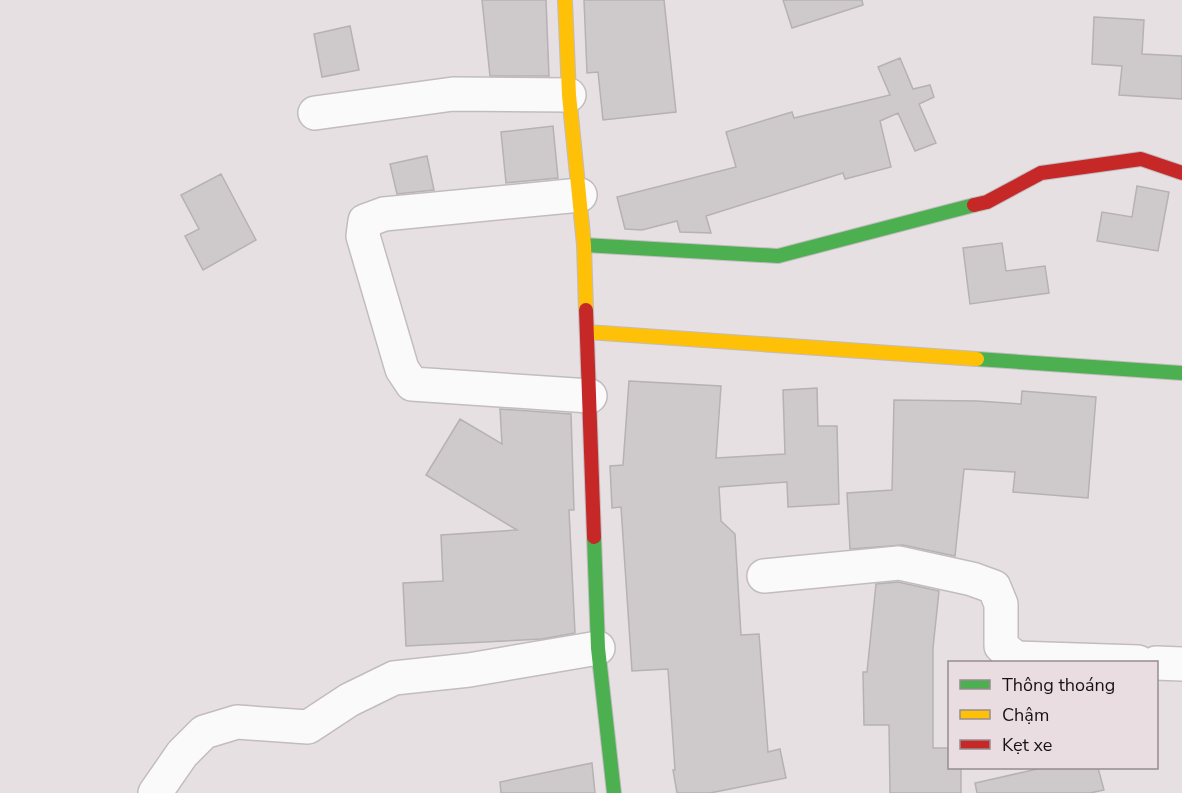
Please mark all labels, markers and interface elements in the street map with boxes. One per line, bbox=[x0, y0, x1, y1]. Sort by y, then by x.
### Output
legend bbox=[948, 661, 1158, 769]
text: Thông thoáng bbox=[1002, 673, 1115, 697]
text: Chậm bbox=[1002, 703, 1049, 727]
text: Kẹt xe bbox=[1002, 733, 1052, 757]

